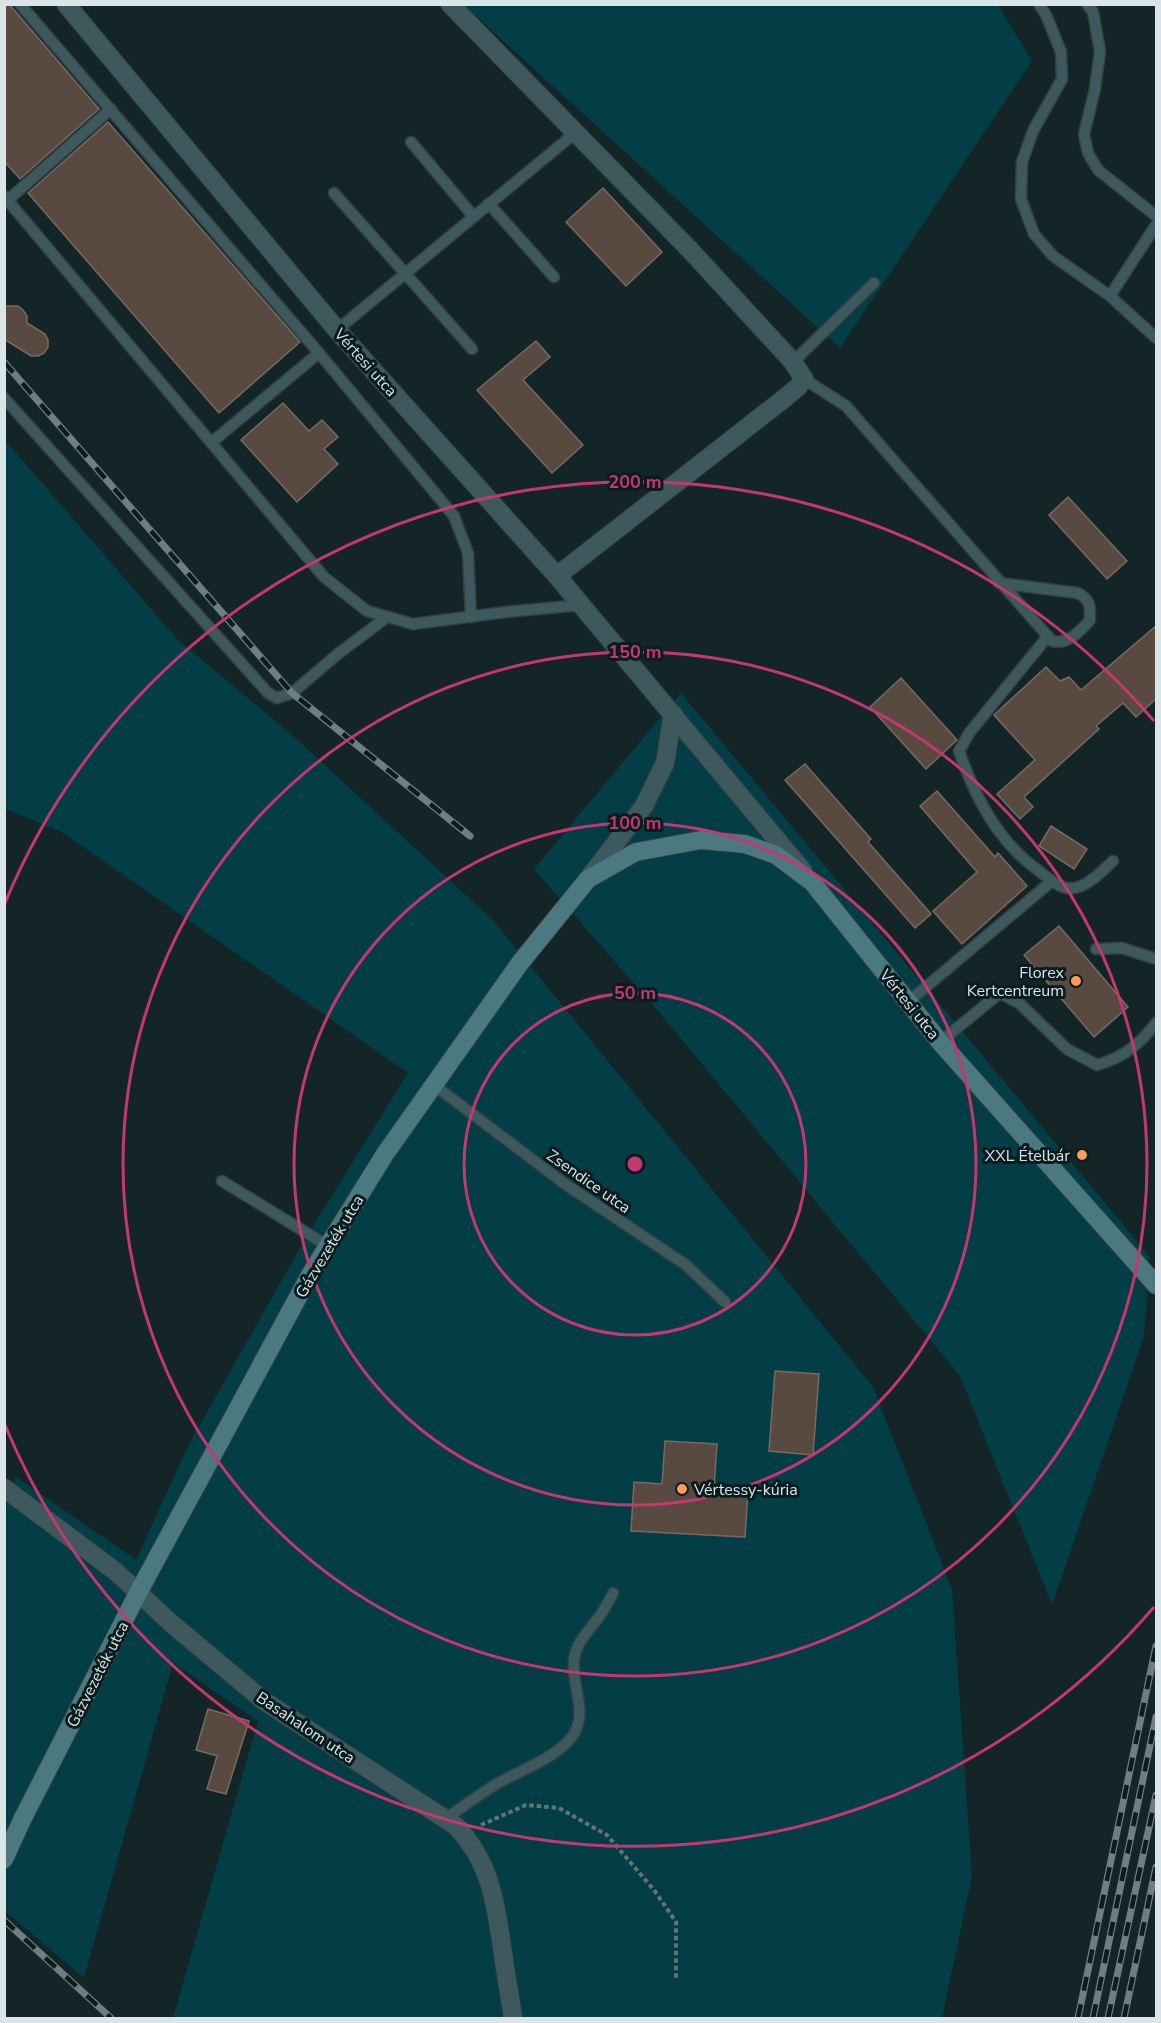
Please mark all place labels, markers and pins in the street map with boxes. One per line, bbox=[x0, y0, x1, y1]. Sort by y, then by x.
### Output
place label: Florex Kertcentreum bbox=[967, 962, 1065, 1002]
marker: Florex Kertcentreum bbox=[1069, 974, 1083, 988]
place label: XXL Ételbár bbox=[985, 1145, 1070, 1167]
marker: XXL Ételbár bbox=[1075, 1148, 1089, 1162]
centre of rings bbox=[625, 1154, 645, 1174]
place label: Vértessy-kúria bbox=[693, 1479, 798, 1501]
marker: Vértessy-kúria bbox=[675, 1482, 689, 1496]

